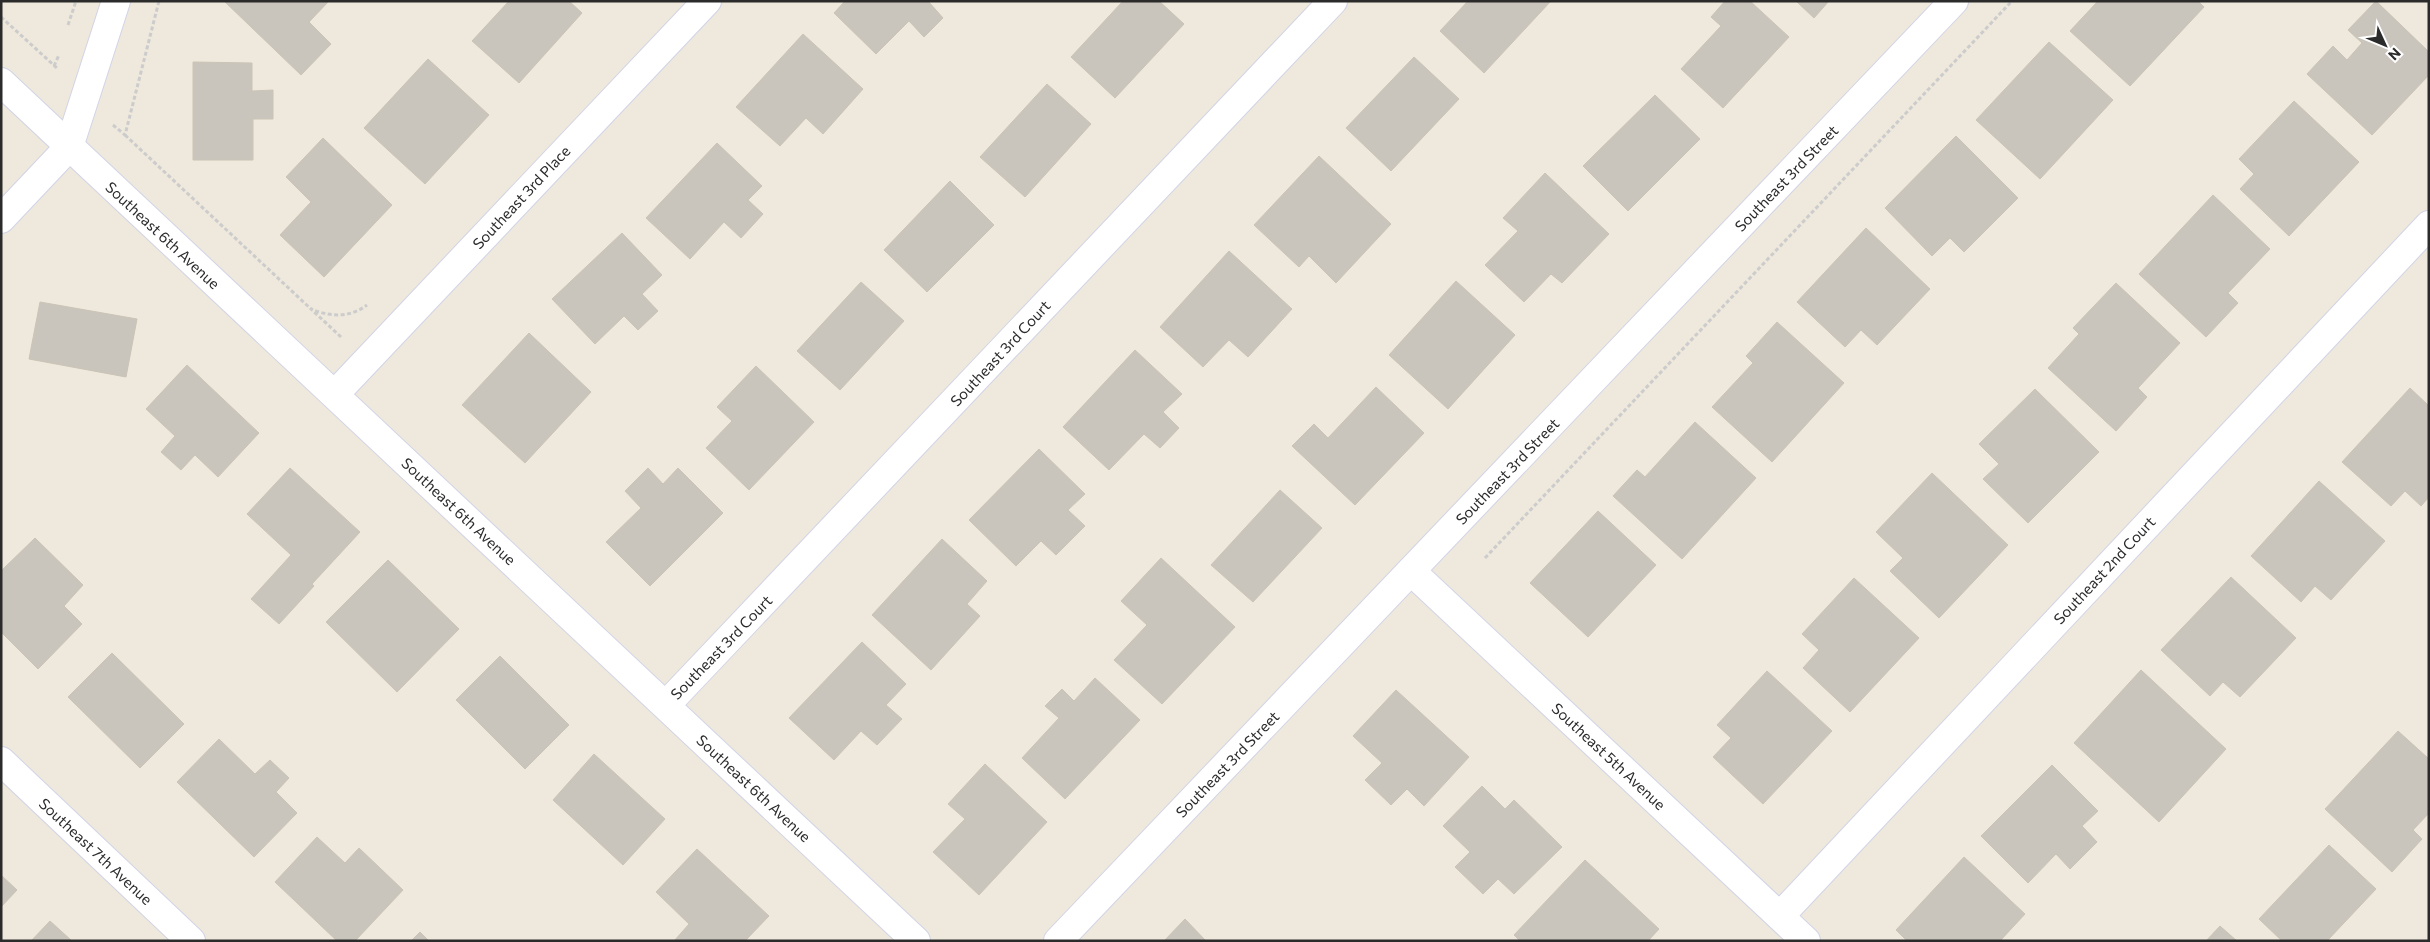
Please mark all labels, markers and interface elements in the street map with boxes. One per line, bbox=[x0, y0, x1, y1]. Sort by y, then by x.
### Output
north arrow bbox=[2360, 20, 2410, 70]
text: N bbox=[2385, 45, 2404, 64]
street label: Southeast 3rd Street bbox=[1731, 121, 1841, 235]
street label: Southeast 3rd Place bbox=[468, 142, 574, 252]
street label: Southeast 6th Avenue bbox=[102, 178, 224, 293]
street label: Southeast 3rd Court bbox=[946, 296, 1054, 410]
street label: Southeast 3rd Street bbox=[1452, 414, 1562, 528]
street label: Southeast 6th Avenue bbox=[398, 454, 520, 569]
street label: Southeast 2nd Court bbox=[2049, 512, 2159, 628]
street label: Southeast 3rd Court bbox=[667, 591, 775, 703]
street label: Southeast 5th Avenue bbox=[1548, 699, 1670, 813]
street label: Southeast 3rd Street bbox=[1172, 707, 1282, 821]
street label: Southeast 6th Avenue bbox=[693, 731, 815, 846]
street label: Southeast 7th Avenue bbox=[36, 794, 156, 908]

